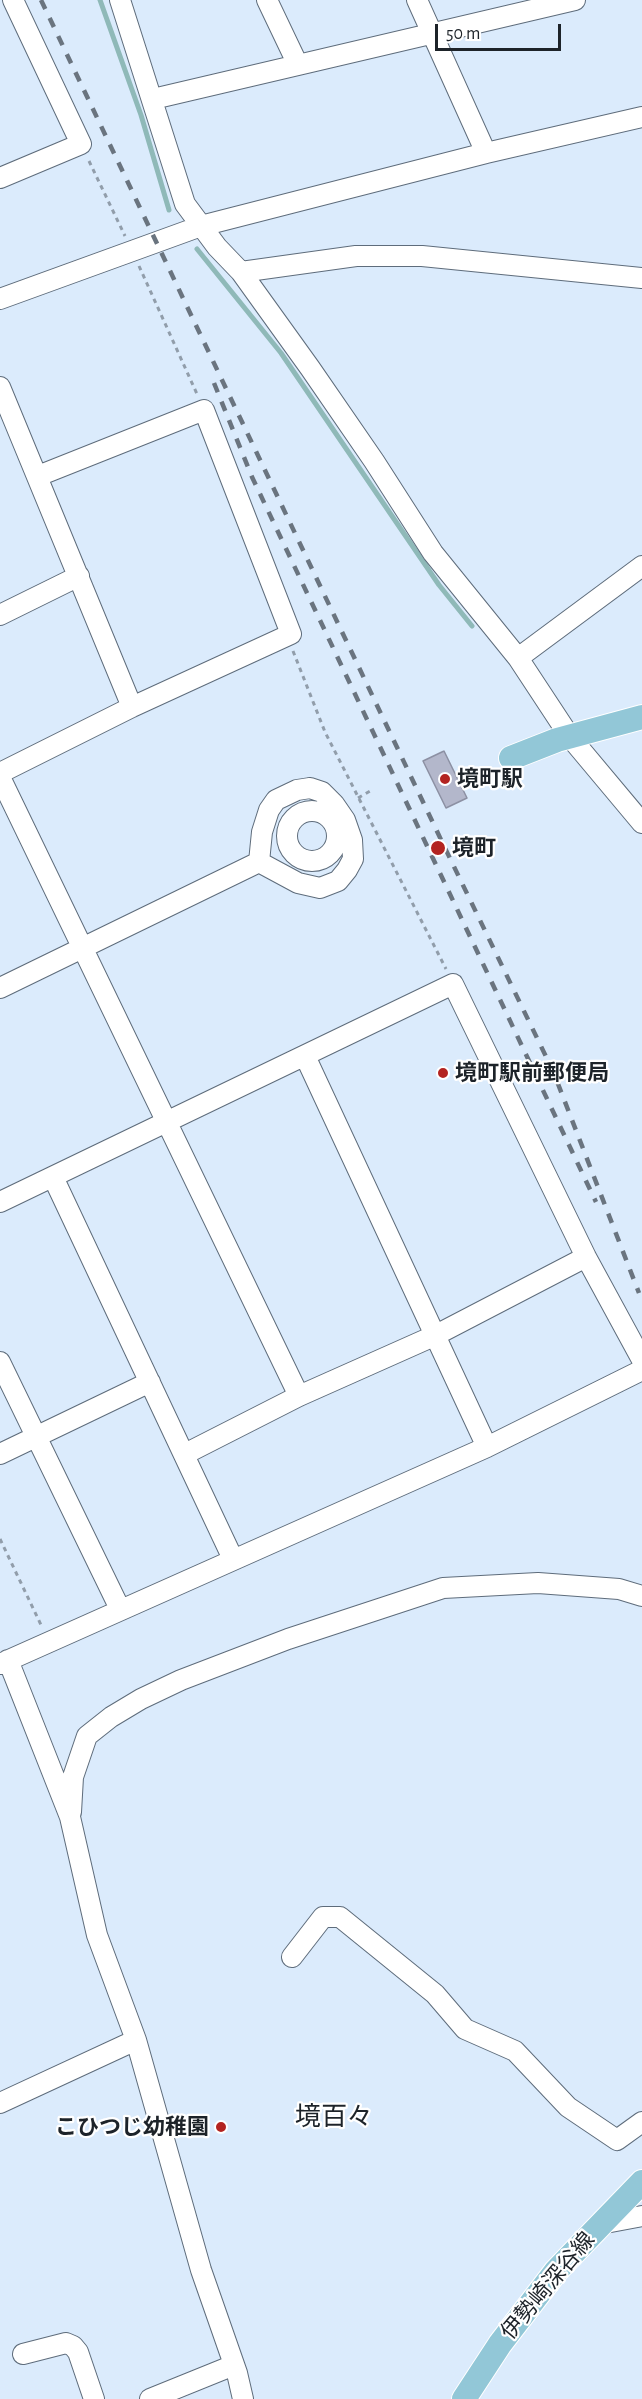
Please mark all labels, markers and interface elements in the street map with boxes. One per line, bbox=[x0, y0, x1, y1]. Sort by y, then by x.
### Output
scale bar bbox=[438, 12, 564, 50]
text: 50 m bbox=[446, 25, 480, 43]
place label: 境町駅 bbox=[457, 766, 523, 792]
marker: 境町駅 bbox=[438, 772, 452, 786]
place label: 境町 bbox=[452, 835, 496, 861]
marker: 境町 bbox=[429, 839, 447, 857]
place label: 境町駅前郵便局 bbox=[455, 1060, 609, 1086]
marker: 境町駅前郵便局 bbox=[436, 1066, 450, 1080]
district label: 境百々 bbox=[295, 2101, 373, 2133]
place label: こひつじ幼稚園 bbox=[55, 2114, 209, 2140]
marker: こひつじ幼稚園 bbox=[214, 2120, 228, 2134]
street label: 伊勢崎深谷線 bbox=[495, 2227, 601, 2345]

